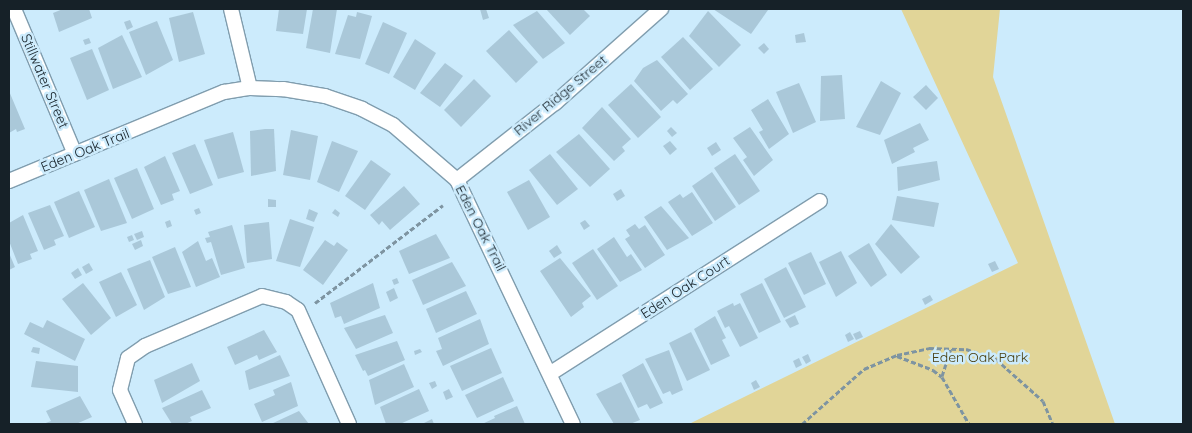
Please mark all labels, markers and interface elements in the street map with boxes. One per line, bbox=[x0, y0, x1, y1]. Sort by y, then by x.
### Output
street label: Stillwater Street bbox=[18, 31, 72, 131]
street label: River Ridge Street bbox=[510, 51, 610, 139]
street label: Eden Oak Trail bbox=[38, 125, 132, 175]
street label: Eden Oak Trail bbox=[452, 182, 510, 274]
street label: Eden Oak Court bbox=[637, 252, 733, 322]
park label: Eden Oak Park bbox=[932, 349, 1028, 365]

